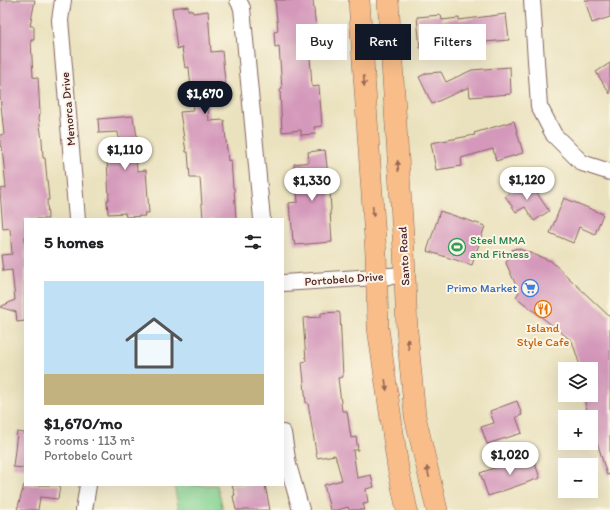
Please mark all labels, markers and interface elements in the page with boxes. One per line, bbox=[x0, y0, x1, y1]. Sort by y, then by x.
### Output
chip: Buy bbox=[296, 24, 347, 60]
chip: Rent bbox=[355, 24, 411, 60]
chip: Filters bbox=[419, 24, 486, 60]
street label: Menorca Drive bbox=[58, 71, 78, 147]
one-way arrow bbox=[361, 75, 368, 87]
pin: $1,670 bbox=[172, 81, 238, 115]
text: $1,670 bbox=[186, 86, 224, 101]
pin: $1,110 bbox=[92, 137, 158, 171]
text: $1,110 bbox=[107, 142, 143, 157]
one-way arrow bbox=[395, 160, 402, 172]
pin: $1,120 bbox=[494, 167, 560, 201]
pin: $1,330 bbox=[279, 168, 345, 202]
text: $1,120 bbox=[509, 172, 545, 187]
text: $1,330 bbox=[293, 173, 331, 188]
one-way arrow bbox=[369, 205, 376, 217]
street label: Santo Road bbox=[395, 226, 413, 286]
icon: filters bbox=[242, 231, 264, 253]
text: 5 homes bbox=[44, 232, 104, 252]
place label: Steel MMA and Fitness bbox=[470, 233, 529, 261]
sports icon: Steel MMA and Fitness bbox=[447, 237, 467, 257]
street label: Portobelo Drive bbox=[304, 269, 384, 289]
supermarket icon: Primo Market bbox=[520, 278, 540, 298]
place label: Primo Market bbox=[447, 281, 517, 295]
restaurant icon: Island Style Cafe bbox=[533, 299, 553, 319]
icon: home bbox=[118, 307, 190, 379]
place label: Island Style Cafe bbox=[517, 321, 570, 349]
one-way arrow bbox=[405, 338, 411, 350]
map controls bbox=[558, 362, 598, 498]
button: layers bbox=[558, 362, 598, 402]
one-way arrow bbox=[383, 378, 389, 391]
button: + bbox=[558, 410, 598, 450]
text: $1,670/mo bbox=[44, 413, 123, 433]
text: 3 rooms · 113 m² bbox=[44, 433, 135, 448]
pin: $1,020 bbox=[477, 442, 543, 476]
text: $1,020 bbox=[491, 447, 529, 462]
text: Portobelo Court bbox=[44, 448, 133, 463]
button: − bbox=[558, 458, 598, 498]
one-way arrow bbox=[425, 466, 431, 478]

